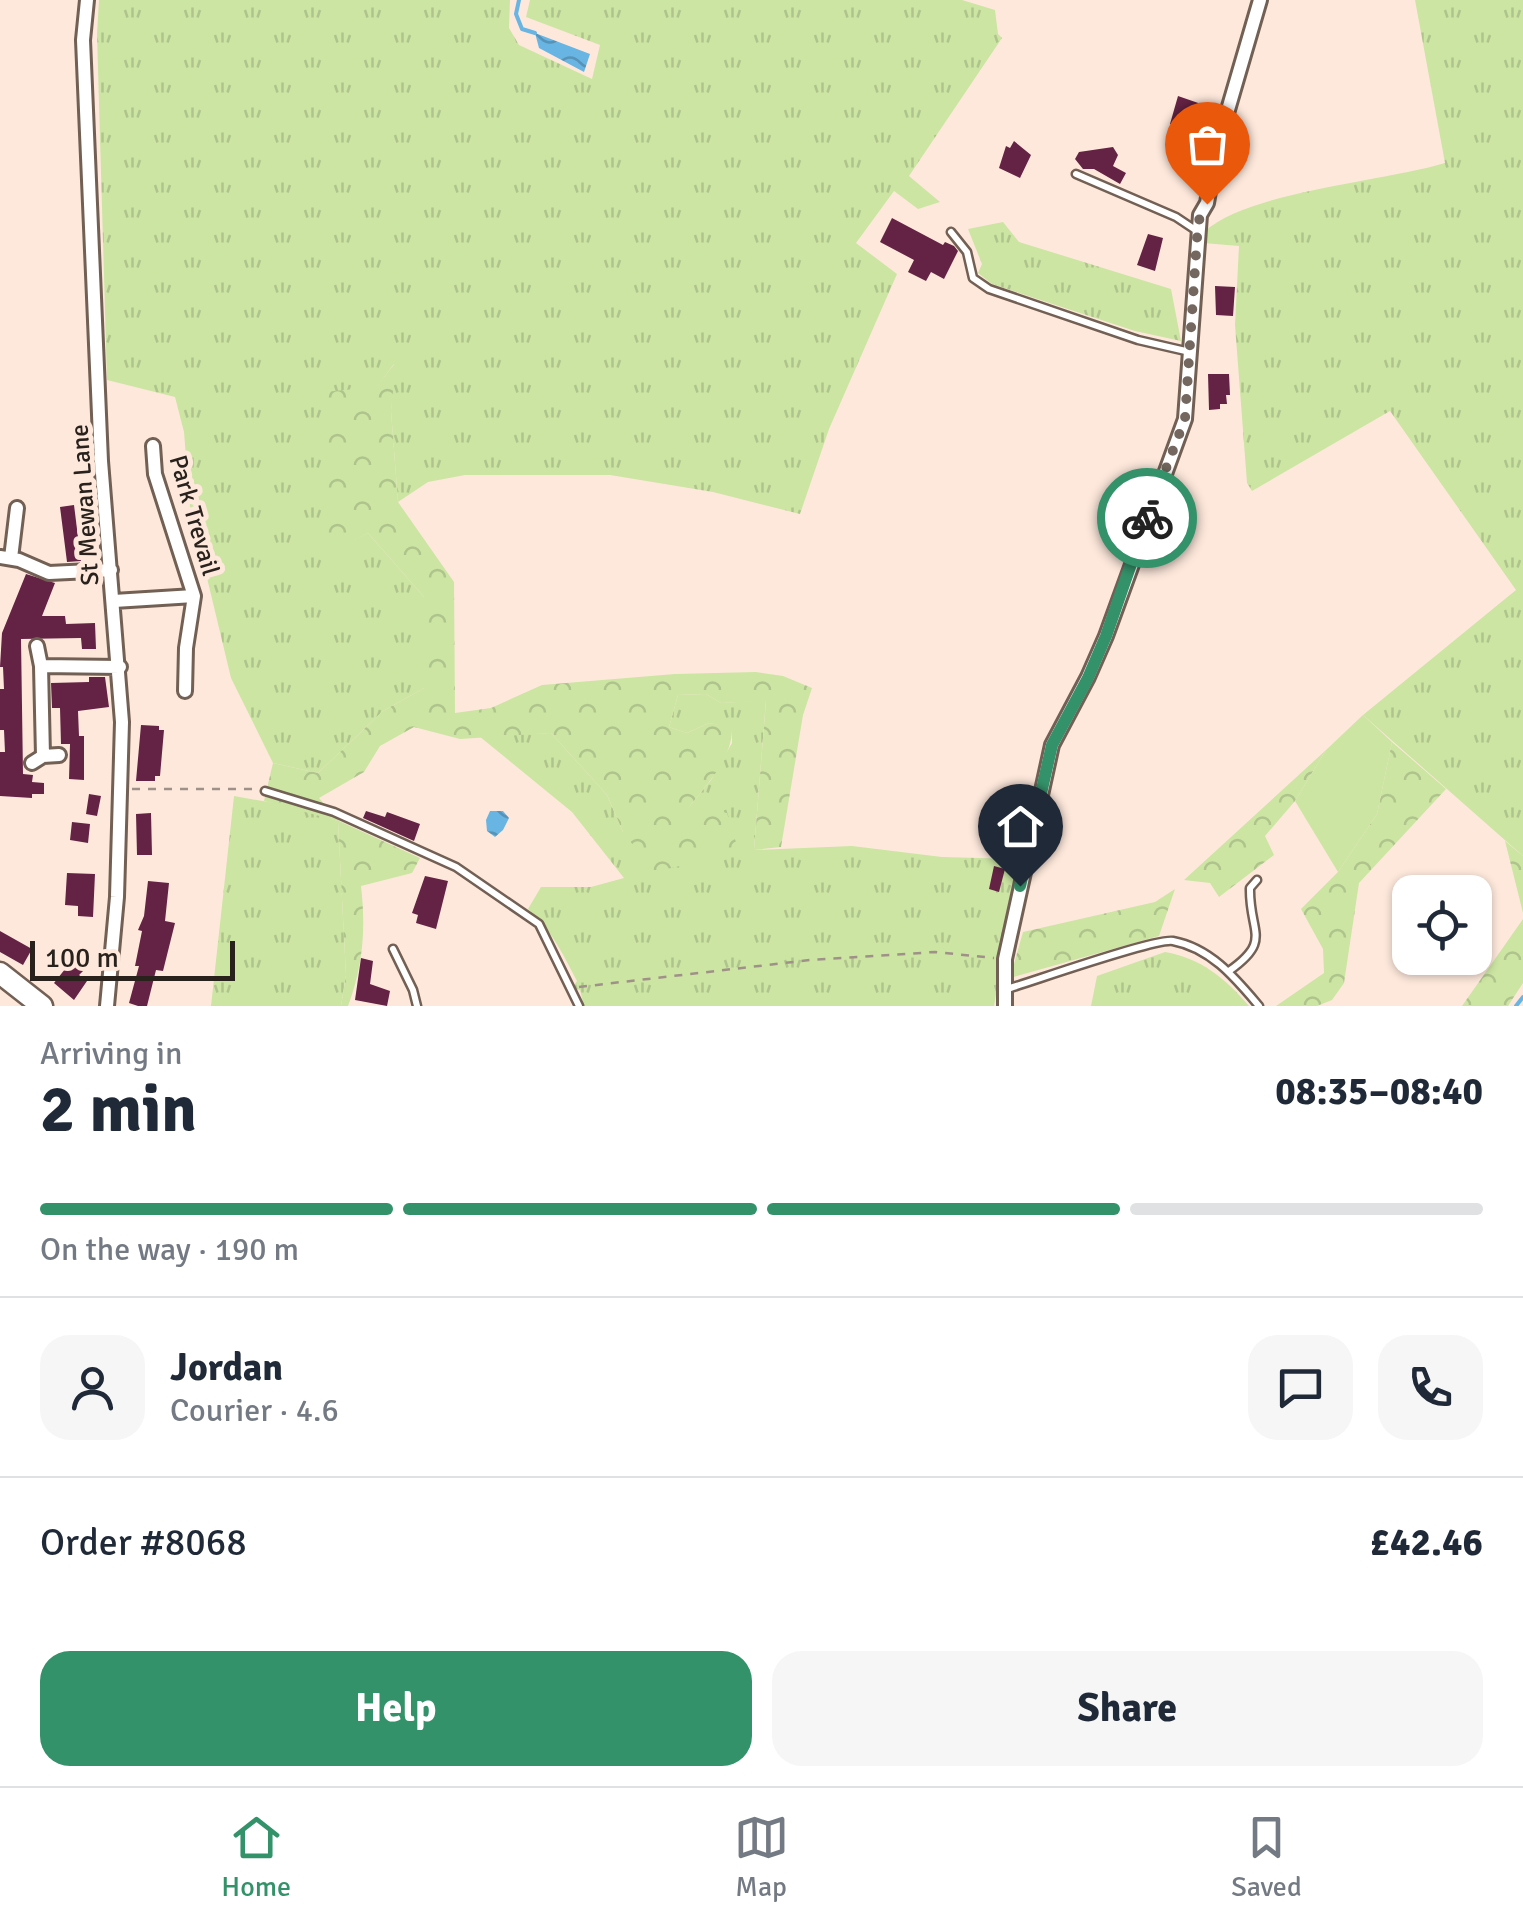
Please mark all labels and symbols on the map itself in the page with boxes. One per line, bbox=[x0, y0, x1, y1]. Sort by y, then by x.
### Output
pin bbox=[1165, 102, 1250, 205]
street label: St Mewan Lane bbox=[63, 423, 106, 587]
street label: Park Trevail bbox=[163, 451, 226, 579]
courier bbox=[1097, 468, 1197, 568]
pin bbox=[978, 784, 1063, 887]
scale bar bbox=[30, 936, 235, 980]

